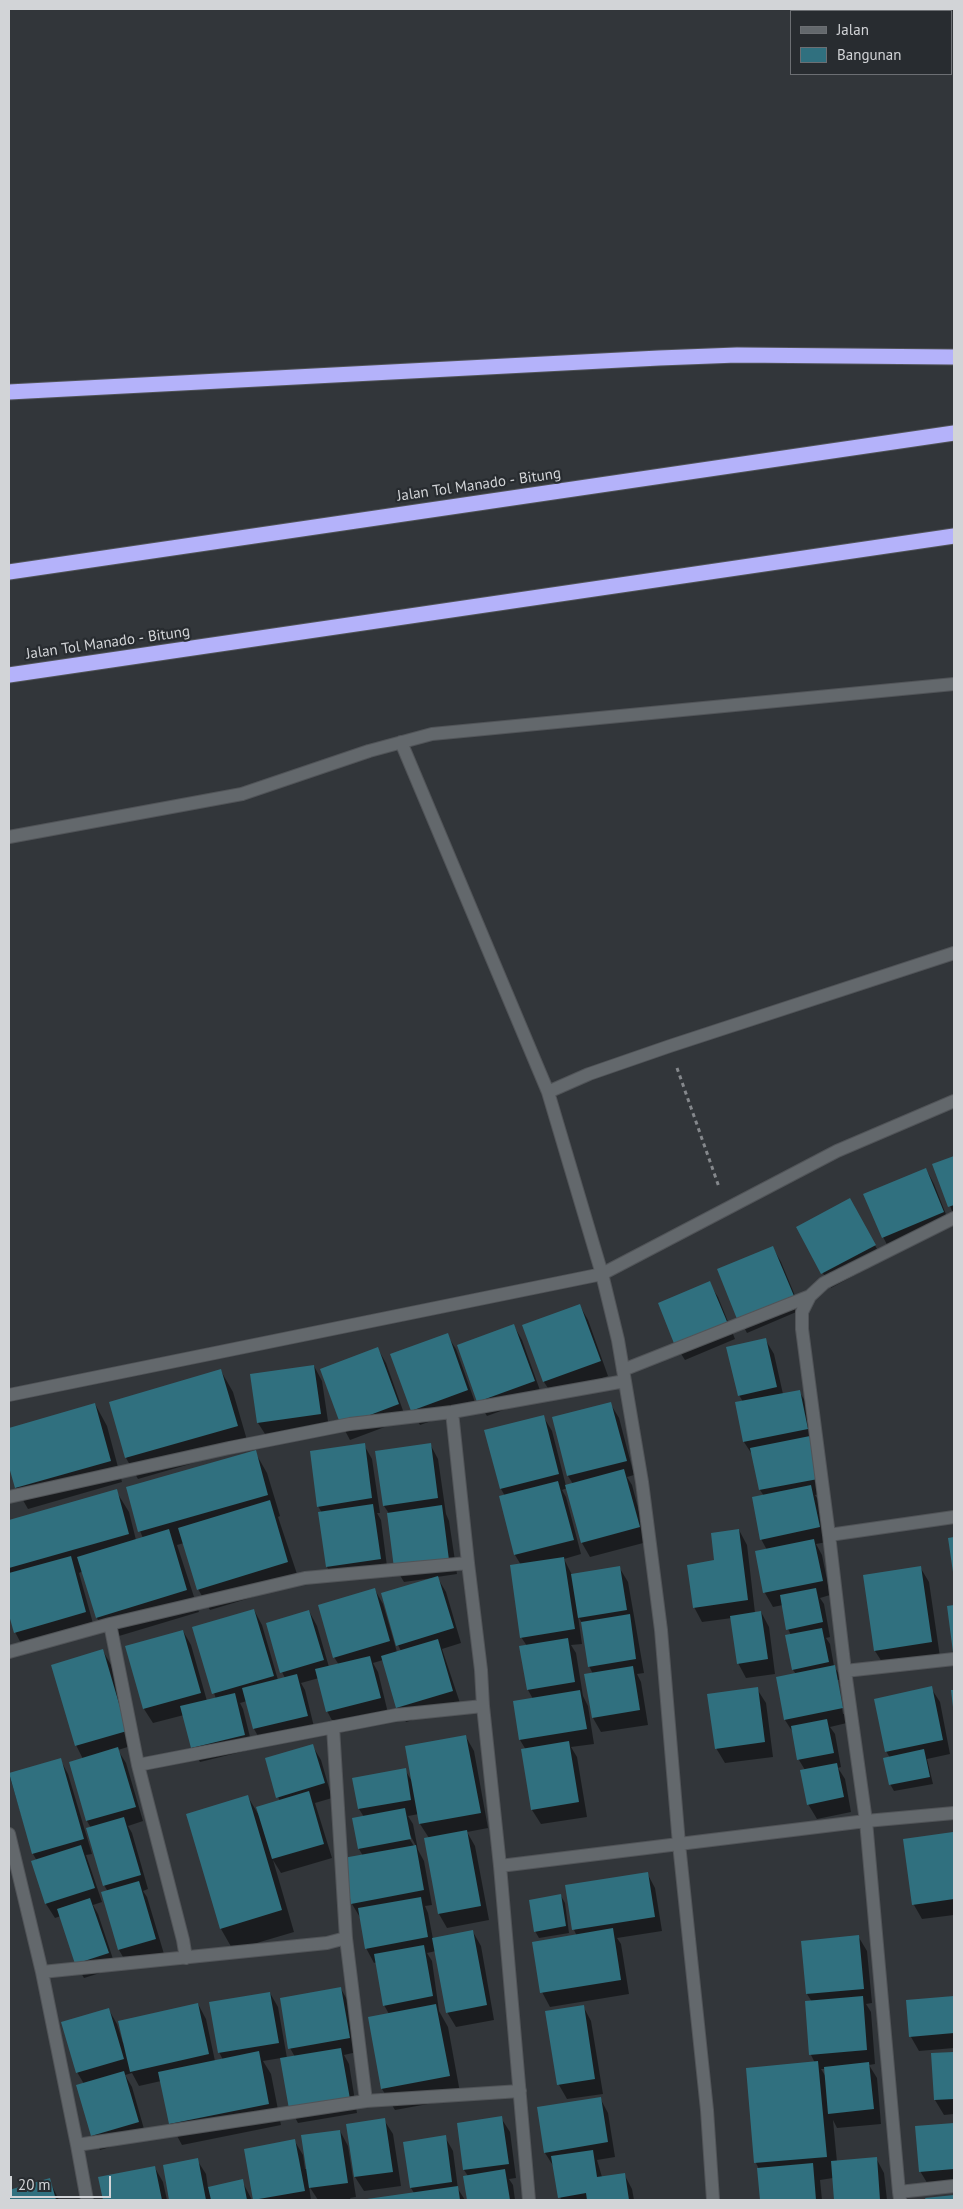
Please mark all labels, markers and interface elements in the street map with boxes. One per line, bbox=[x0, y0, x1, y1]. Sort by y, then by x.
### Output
legend bbox=[790, 10, 953, 75]
text: Jalan bbox=[837, 20, 869, 39]
text: Bangunan bbox=[837, 45, 901, 64]
street label: Jalan Tol Manado - Bitung bbox=[396, 465, 562, 505]
street label: Jalan Tol Manado - Bitung bbox=[25, 623, 191, 663]
scale bar bbox=[12, 2166, 114, 2198]
text: 20 m bbox=[18, 2175, 51, 2194]

